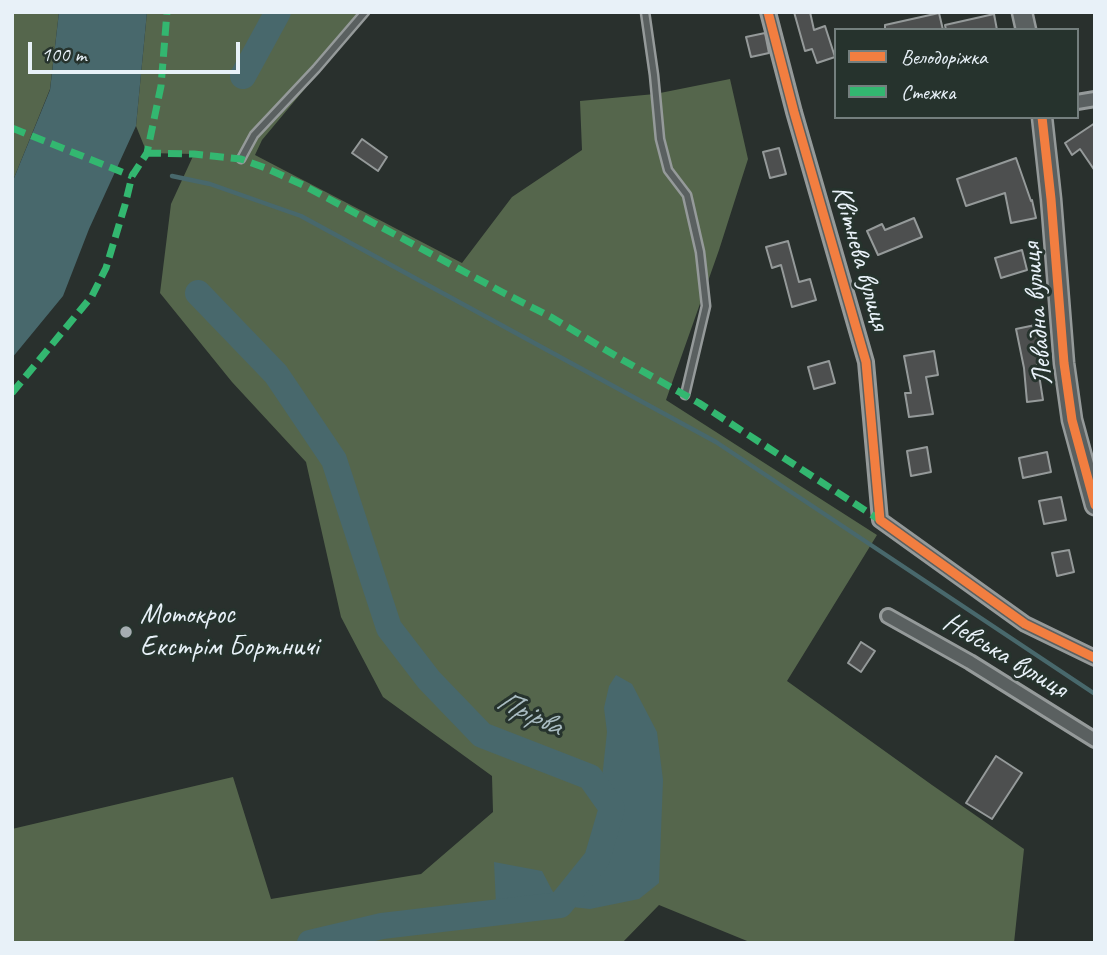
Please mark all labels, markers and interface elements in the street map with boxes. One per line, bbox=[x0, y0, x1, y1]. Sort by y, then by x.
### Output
scale bar bbox=[32, 28, 243, 72]
legend bbox=[834, 28, 1079, 119]
text: 100 m bbox=[41, 41, 86, 67]
text: Велодоріжка bbox=[901, 44, 987, 70]
text: Стежка bbox=[901, 79, 955, 105]
street label: Квітнева вулиця bbox=[823, 182, 897, 334]
street label: Левадна вулиця bbox=[1015, 241, 1061, 387]
place label: Мотокрос Екстрім Бортничі bbox=[140, 599, 319, 665]
street label: Невська вулиця bbox=[937, 606, 1073, 706]
marker: Мотокрос Екстрім Бортничі bbox=[118, 624, 134, 640]
water label: Прірва bbox=[491, 683, 567, 745]

